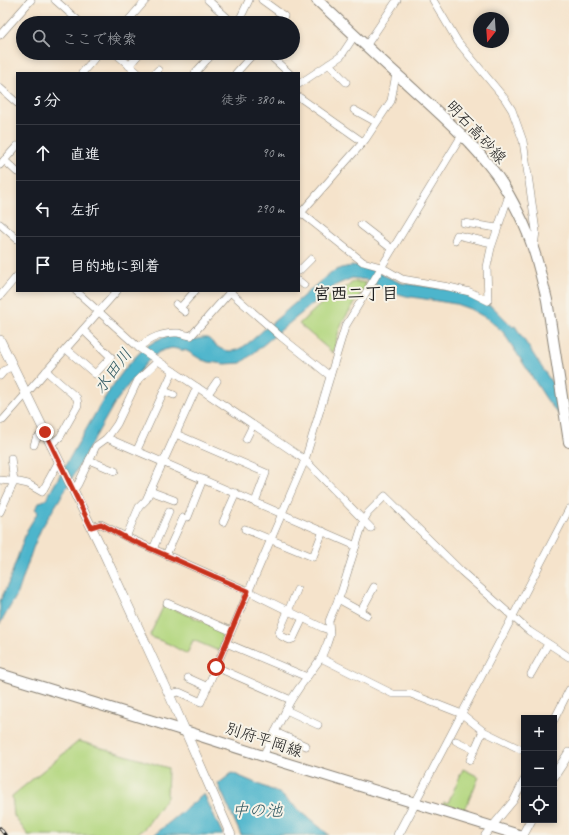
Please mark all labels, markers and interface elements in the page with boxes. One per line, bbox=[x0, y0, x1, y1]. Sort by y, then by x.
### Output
north arrow bbox=[473, 12, 509, 48]
search box bbox=[16, 16, 300, 60]
icon: search bbox=[30, 27, 52, 49]
text: ここで検索 bbox=[62, 30, 137, 49]
text: 5 分 bbox=[32, 90, 61, 111]
text: 徒歩 · 380 m bbox=[221, 92, 284, 108]
street label: 明石高砂線 bbox=[441, 96, 511, 168]
icon: ahead bbox=[32, 142, 54, 164]
text: 直進 bbox=[70, 145, 100, 164]
text: 90 m bbox=[262, 145, 284, 161]
icon: left bbox=[32, 198, 54, 220]
text: 左折 bbox=[70, 201, 100, 220]
text: 290 m bbox=[256, 201, 284, 217]
icon: arrive bbox=[32, 254, 54, 276]
text: 目的地に到着 bbox=[70, 257, 160, 276]
district label: 宮西二丁目 bbox=[314, 283, 399, 304]
water label: 水田川 bbox=[89, 344, 137, 398]
route end bbox=[36, 423, 54, 441]
route start bbox=[207, 658, 225, 676]
map controls bbox=[521, 715, 557, 823]
button: + bbox=[521, 715, 557, 751]
street label: 別府平岡線 bbox=[223, 718, 305, 762]
button: − bbox=[521, 751, 557, 787]
button: locate bbox=[521, 787, 557, 823]
water label: 中の池 bbox=[232, 800, 283, 821]

